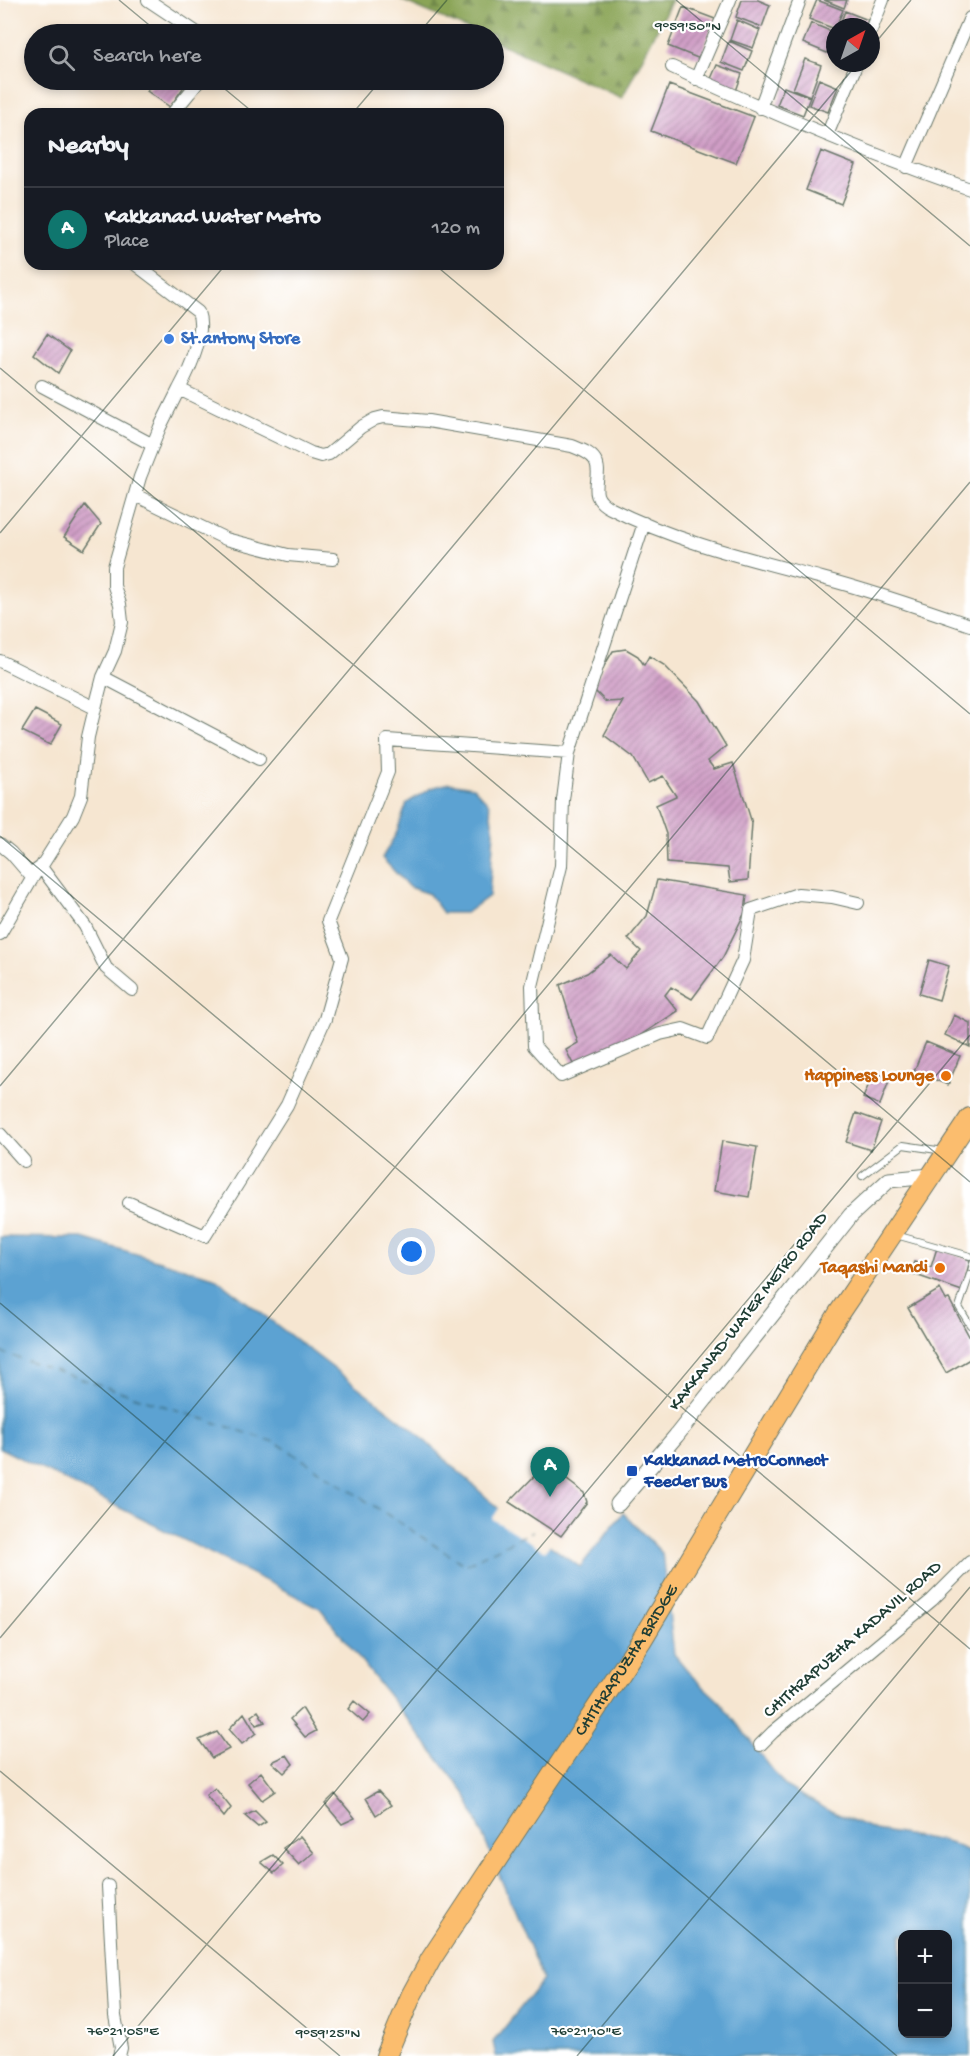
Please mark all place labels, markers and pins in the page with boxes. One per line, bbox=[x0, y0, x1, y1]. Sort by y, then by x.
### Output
place label: St.antony Store bbox=[181, 329, 301, 350]
marker: St.antony Store bbox=[162, 332, 176, 346]
place label: Happiness Lounge bbox=[804, 1066, 935, 1087]
marker: Happiness Lounge bbox=[939, 1069, 953, 1083]
place label: Taqashi Mandi bbox=[818, 1258, 928, 1279]
marker: Taqashi Mandi bbox=[933, 1261, 947, 1275]
pin: A bbox=[530, 1448, 570, 1497]
place label: Kakkanad MetroConnect Feeder Bus bbox=[643, 1451, 829, 1493]
marker: Kakkanad MetroConnect Feeder Bus bbox=[625, 1464, 639, 1478]

